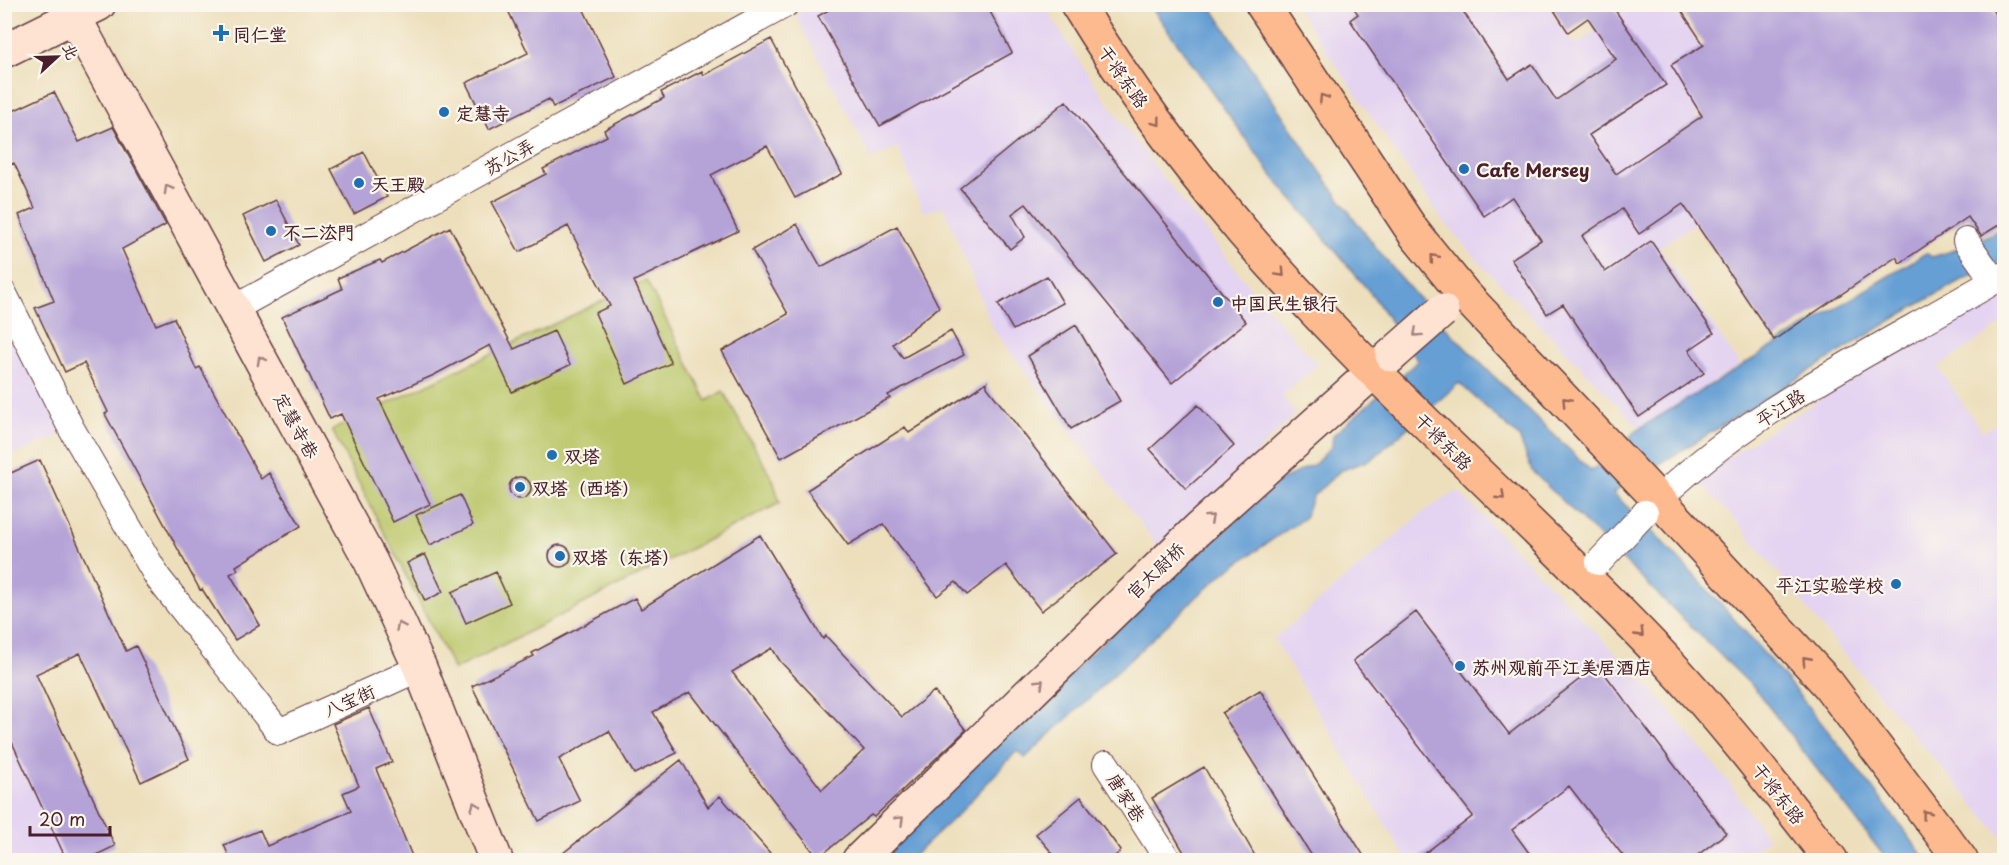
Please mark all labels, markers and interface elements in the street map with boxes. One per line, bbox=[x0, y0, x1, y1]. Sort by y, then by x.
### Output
place label: 同仁堂 bbox=[233, 20, 287, 47]
marker: 同仁堂 bbox=[214, 26, 228, 40]
north arrow bbox=[27, 27, 87, 87]
text: 北 bbox=[58, 39, 86, 63]
street label: 干将东路 bbox=[1092, 39, 1156, 113]
one-way arrow bbox=[1319, 93, 1330, 104]
place label: 定慧寺 bbox=[456, 99, 510, 126]
marker: 定慧寺 bbox=[437, 105, 451, 119]
one-way arrow bbox=[1149, 116, 1160, 127]
street label: 苏公弄 bbox=[479, 131, 539, 181]
place label: Cafe Mersey bbox=[1476, 156, 1589, 183]
marker: Cafe Mersey bbox=[1457, 162, 1471, 176]
place label: 天王殿 bbox=[371, 170, 425, 197]
marker: 天王殿 bbox=[352, 176, 366, 190]
one-way arrow bbox=[164, 185, 175, 195]
place label: 不二㳒門 bbox=[283, 218, 355, 245]
marker: 不二㳒門 bbox=[264, 224, 278, 238]
one-way arrow bbox=[1430, 253, 1441, 264]
one-way arrow bbox=[1274, 266, 1285, 276]
place label: 中国民生银行 bbox=[1230, 289, 1338, 316]
marker: 中国民生银行 bbox=[1211, 295, 1225, 309]
one-way arrow bbox=[1413, 326, 1424, 337]
one-way arrow bbox=[257, 356, 268, 366]
street label: 平江路 bbox=[1750, 381, 1810, 433]
street label: 定慧寺巷 bbox=[268, 387, 326, 463]
one-way arrow bbox=[1562, 398, 1573, 408]
street label: 干将东路 bbox=[1409, 406, 1479, 476]
place label: 双塔 bbox=[564, 442, 600, 469]
marker: 双塔 bbox=[545, 448, 559, 462]
place label: 双塔（西塔） bbox=[532, 474, 640, 501]
marker: 双塔（西塔） bbox=[513, 480, 527, 494]
one-way arrow bbox=[1494, 489, 1504, 500]
one-way arrow bbox=[1203, 514, 1214, 525]
street label: 官太尉桥 bbox=[1120, 535, 1190, 605]
place label: 双塔（东塔） bbox=[572, 543, 680, 570]
marker: 双塔（东塔） bbox=[553, 549, 567, 563]
place label: 平江实验学校 bbox=[1776, 571, 1884, 598]
marker: 平江实验学校 bbox=[1889, 577, 1903, 591]
one-way arrow bbox=[396, 621, 408, 632]
one-way arrow bbox=[1632, 625, 1643, 636]
place label: 苏州观前平江美居酒店 bbox=[1472, 653, 1652, 680]
one-way arrow bbox=[1802, 657, 1813, 667]
marker: 苏州观前平江美居酒店 bbox=[1453, 659, 1467, 673]
street label: 八宝街 bbox=[319, 677, 379, 723]
one-way arrow bbox=[1032, 680, 1043, 691]
street label: 干将东路 bbox=[1746, 756, 1812, 830]
street label: 唐家巷 bbox=[1101, 767, 1153, 827]
scale bar bbox=[30, 799, 110, 837]
one-way arrow bbox=[469, 801, 482, 812]
text: 20 m bbox=[39, 805, 85, 832]
one-way arrow bbox=[1922, 809, 1933, 820]
one-way arrow bbox=[893, 816, 904, 827]

